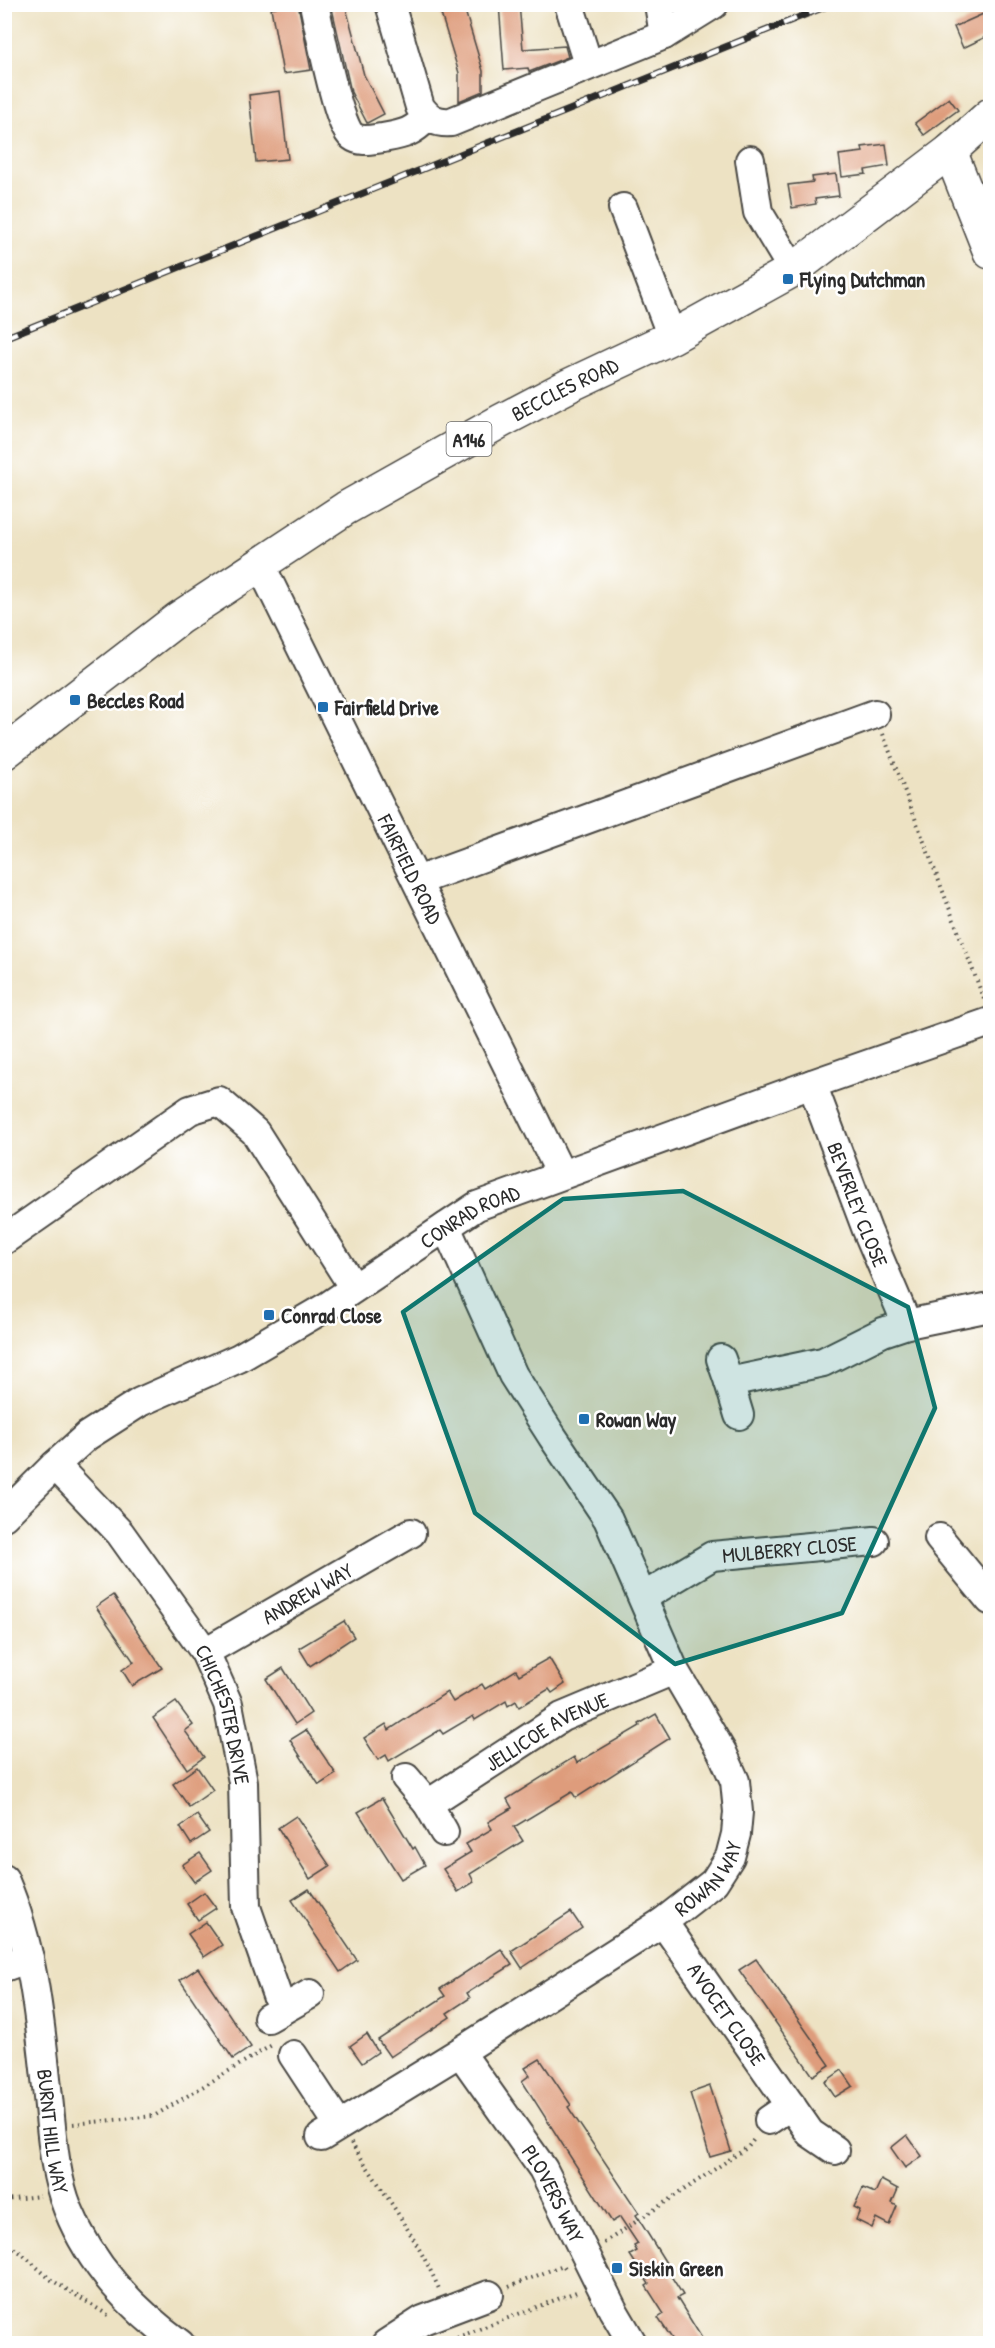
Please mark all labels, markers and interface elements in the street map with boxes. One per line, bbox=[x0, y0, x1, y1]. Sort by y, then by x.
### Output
place label: Flying Dutchman bbox=[799, 265, 925, 295]
marker: Flying Dutchman bbox=[781, 272, 795, 286]
street label: BECCLES ROAD bbox=[506, 350, 623, 428]
road number: A146 bbox=[446, 422, 492, 456]
place label: Beccles Road bbox=[87, 686, 184, 715]
marker: Beccles Road bbox=[68, 693, 82, 707]
place label: Fairfield Drive bbox=[334, 693, 439, 722]
marker: Fairfield Drive bbox=[316, 700, 330, 714]
street label: FAIRFIELD ROAD bbox=[371, 808, 450, 929]
street label: BEVERLEY CLOSE bbox=[821, 1138, 896, 1271]
street label: CONRAD ROAD bbox=[414, 1177, 523, 1255]
place label: Conrad Close bbox=[281, 1301, 382, 1330]
marker: Conrad Close bbox=[262, 1308, 276, 1322]
place label: Rowan Way bbox=[596, 1405, 676, 1435]
marker: Rowan Way bbox=[577, 1412, 591, 1426]
street label: MULBERRY CLOSE bbox=[721, 1528, 858, 1569]
street label: ANDREW WAY bbox=[256, 1555, 359, 1631]
street label: CHICHESTER DRIVE bbox=[189, 1638, 258, 1787]
street label: JELLICOE AVENUE bbox=[479, 1685, 613, 1778]
street label: ROWAN WAY bbox=[668, 1837, 748, 1923]
street label: AVOCET CLOSE bbox=[681, 1957, 773, 2071]
street label: BURNT HILL WAY bbox=[31, 2068, 77, 2198]
street label: PLOVERS WAY bbox=[516, 2139, 592, 2248]
place label: Siskin Green bbox=[629, 2254, 724, 2283]
marker: Siskin Green bbox=[610, 2261, 624, 2275]

